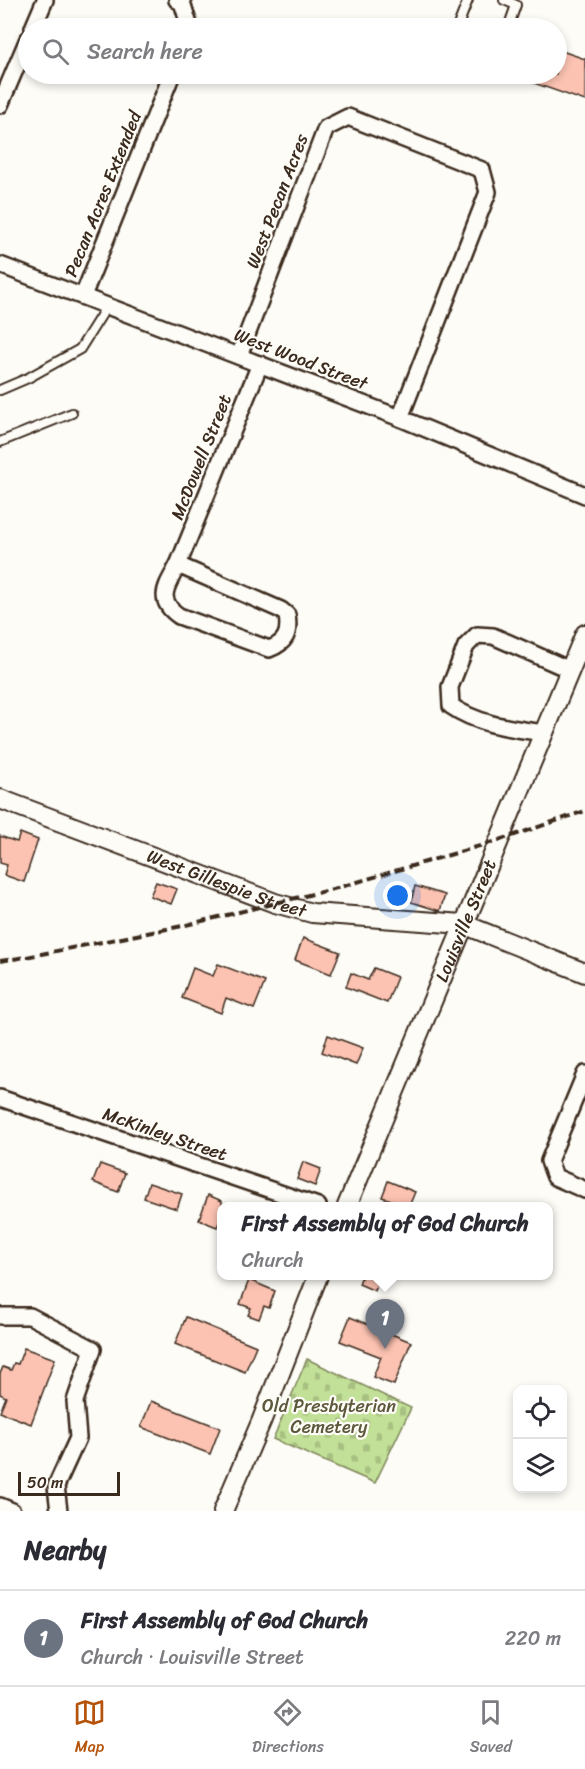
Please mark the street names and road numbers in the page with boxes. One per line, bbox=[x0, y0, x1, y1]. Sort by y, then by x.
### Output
street label: Pecan Acres Extended bbox=[55, 105, 151, 282]
street label: West Pecan Acres bbox=[237, 128, 318, 273]
street label: West Wood Street bbox=[229, 319, 373, 399]
street label: McDowell Street bbox=[161, 389, 241, 525]
street label: West Gillespie Street bbox=[142, 840, 311, 927]
street label: Louisville Street bbox=[426, 854, 506, 987]
street label: McKinley Street bbox=[98, 1098, 232, 1170]

